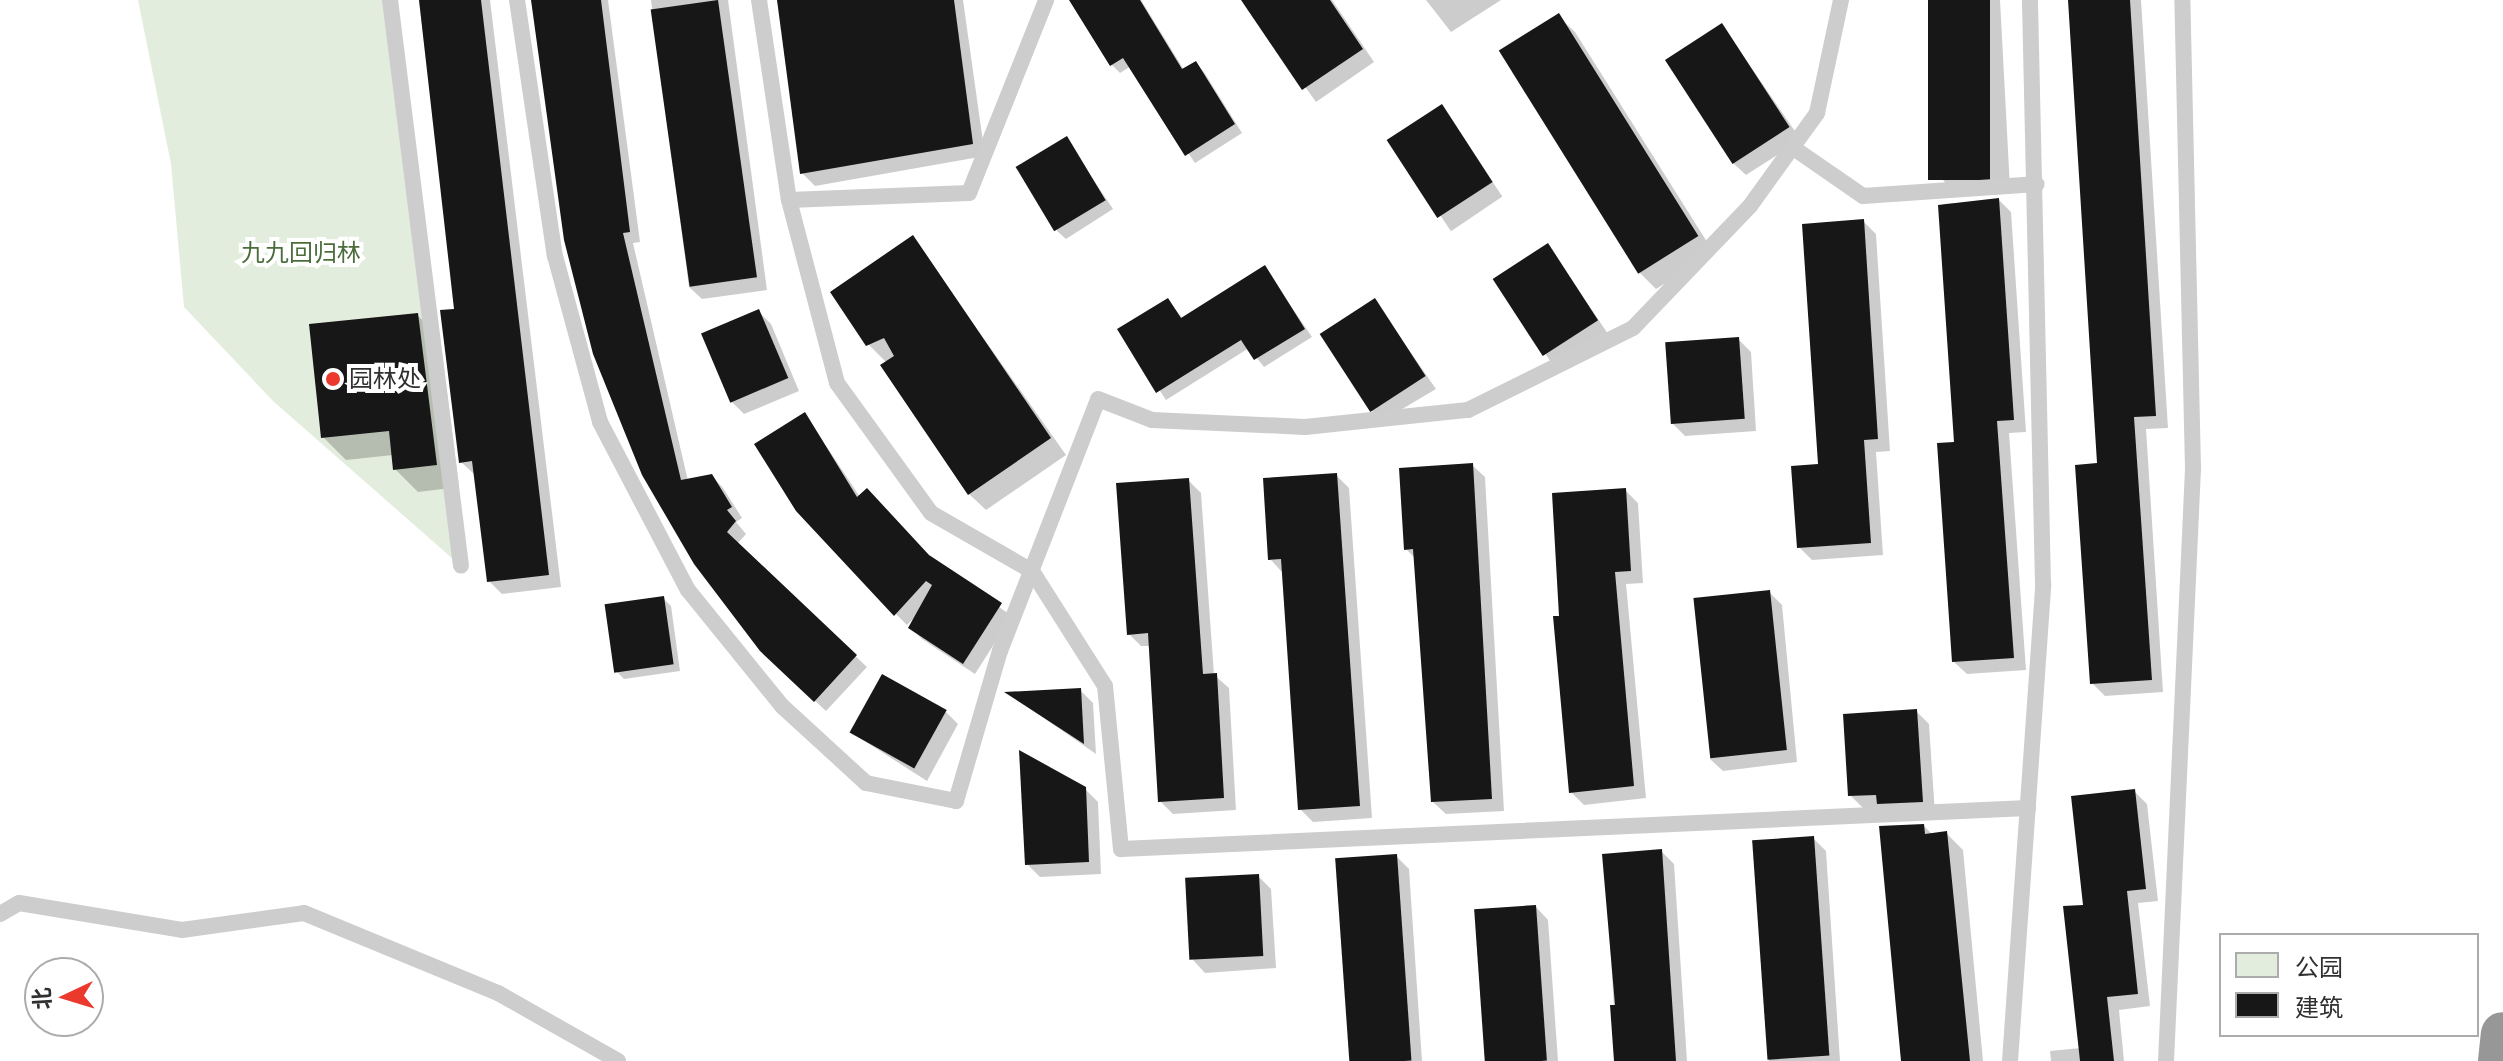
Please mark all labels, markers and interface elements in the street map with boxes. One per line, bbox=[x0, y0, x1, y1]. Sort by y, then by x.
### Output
park label: 九九回归林 bbox=[241, 239, 361, 267]
place label: 园林处 bbox=[349, 365, 421, 393]
marker: 园林处 bbox=[324, 370, 342, 388]
legend bbox=[2219, 933, 2479, 1037]
text: 公园 bbox=[2295, 954, 2343, 981]
north arrow bbox=[24, 957, 104, 1037]
text: 北 bbox=[28, 987, 56, 1010]
text: 建筑 bbox=[2295, 994, 2343, 1021]

